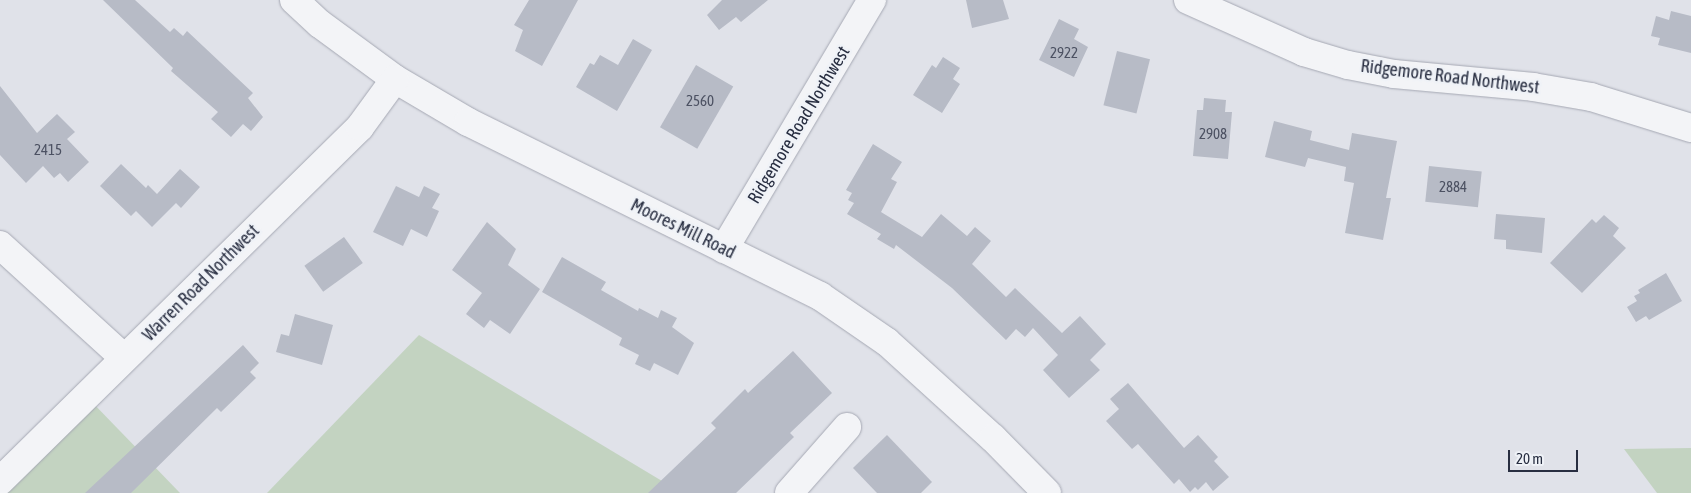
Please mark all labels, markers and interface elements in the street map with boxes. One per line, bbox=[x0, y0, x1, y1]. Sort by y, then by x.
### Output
street label: Ridgemore Road Northwest bbox=[743, 42, 855, 208]
house number: 2922 bbox=[1050, 44, 1078, 62]
street label: Ridgemore Road Northwest bbox=[1359, 55, 1541, 99]
house number: 2560 bbox=[686, 92, 714, 110]
house number: 2908 bbox=[1199, 125, 1227, 143]
house number: 2415 bbox=[34, 141, 62, 159]
house number: 2884 bbox=[1439, 178, 1467, 196]
street label: Moores Mill Road bbox=[627, 194, 739, 264]
street label: Warren Road Northwest bbox=[138, 220, 264, 346]
scale bar bbox=[1511, 440, 1581, 472]
text: 20 m bbox=[1516, 450, 1543, 467]

